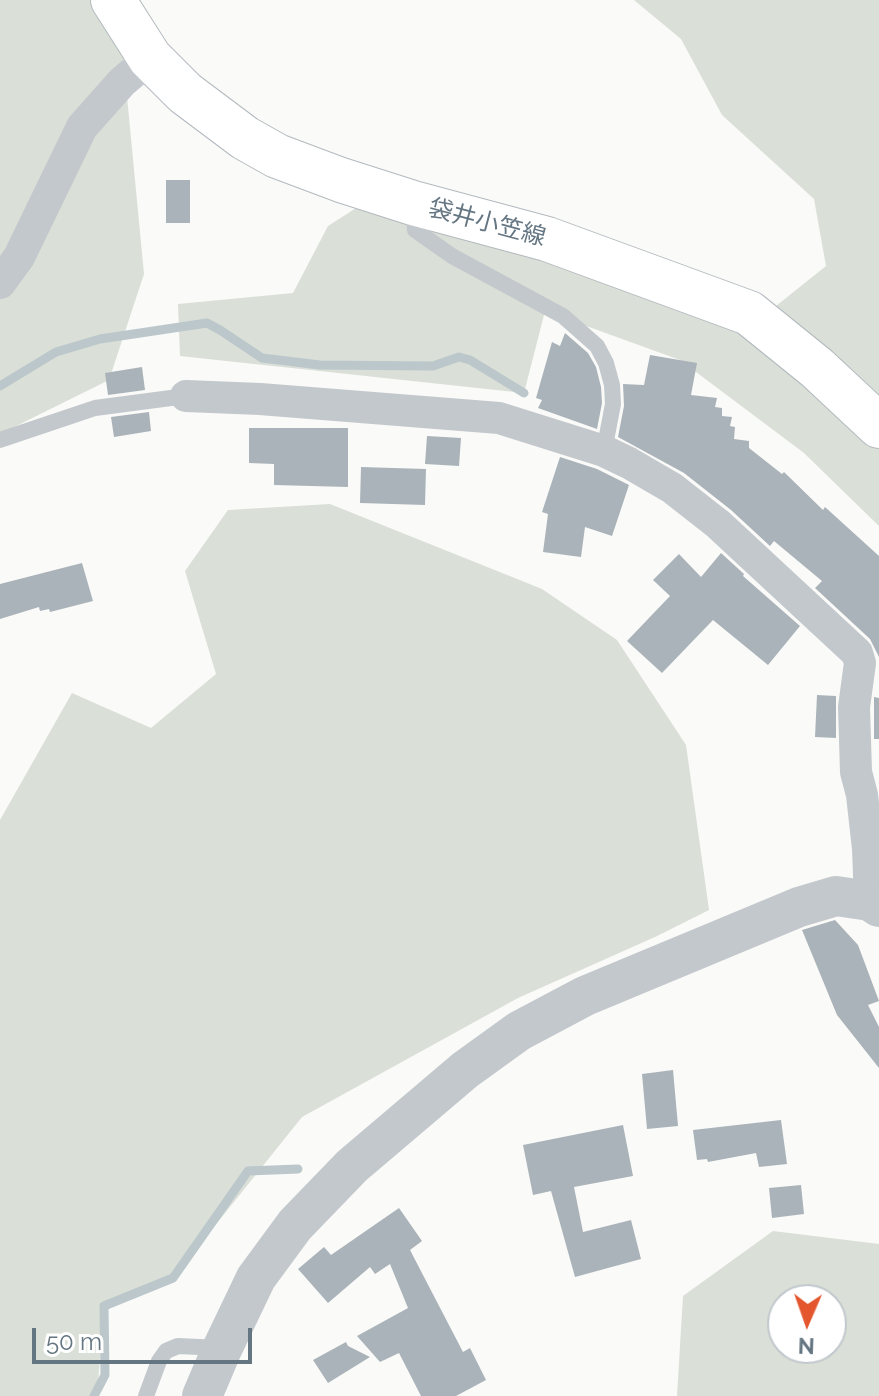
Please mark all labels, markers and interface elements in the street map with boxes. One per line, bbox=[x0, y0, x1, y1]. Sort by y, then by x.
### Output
street label: 袋井小笠線 bbox=[425, 194, 549, 252]
north arrow bbox=[767, 1284, 847, 1364]
scale bar bbox=[36, 1312, 256, 1362]
text: 50 m bbox=[46, 1327, 102, 1356]
text: N bbox=[797, 1333, 815, 1359]

